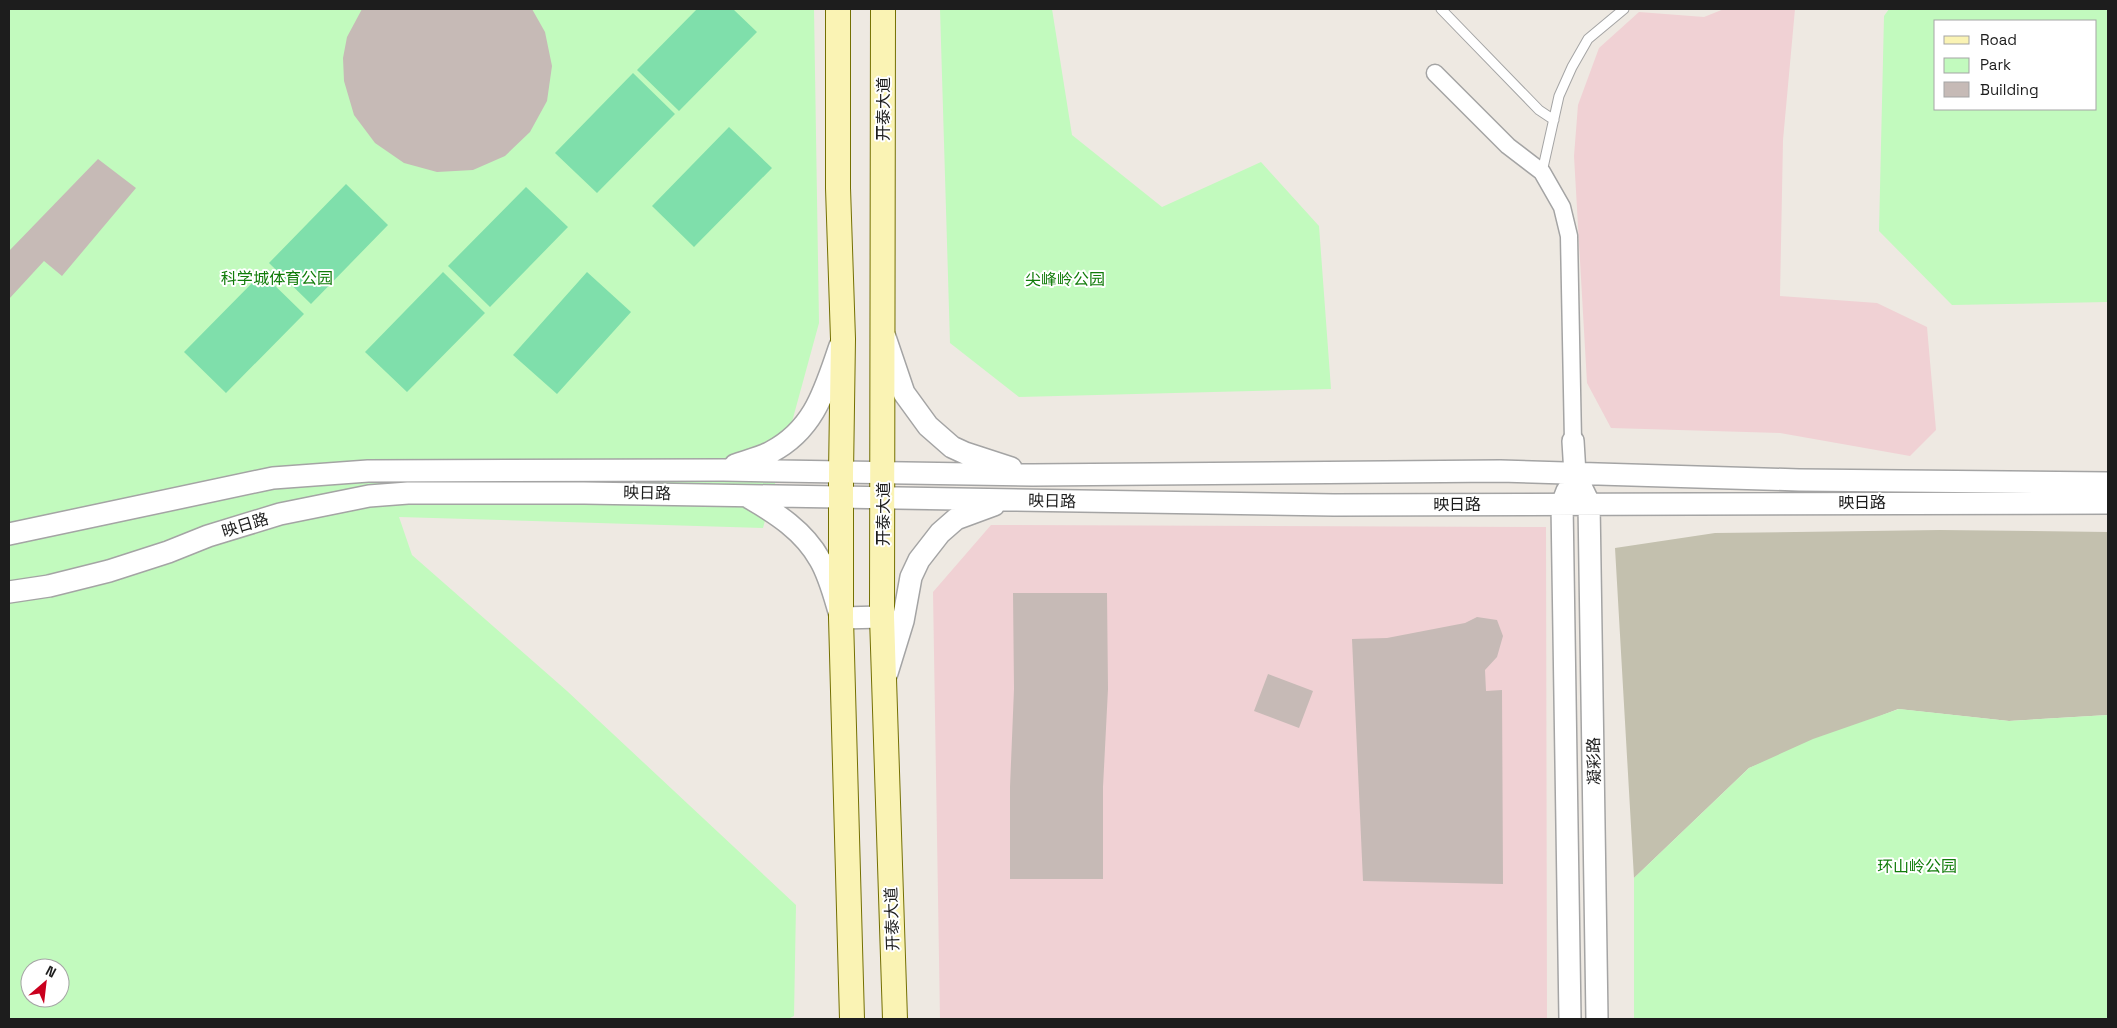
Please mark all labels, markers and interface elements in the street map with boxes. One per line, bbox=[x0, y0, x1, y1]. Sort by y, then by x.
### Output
legend bbox=[1934, 20, 2097, 110]
text: Road bbox=[1980, 30, 2017, 49]
text: Park bbox=[1980, 55, 2011, 74]
street label: 开泰大道 bbox=[873, 77, 894, 141]
text: Building bbox=[1980, 80, 2039, 99]
park label: 科学城体育公园 bbox=[221, 268, 333, 289]
park label: 尖峰岭公园 bbox=[1025, 269, 1105, 290]
street label: 映日路 bbox=[623, 482, 671, 504]
street label: 开泰大道 bbox=[873, 482, 894, 546]
street label: 映日路 bbox=[1028, 490, 1076, 512]
street label: 映日路 bbox=[1838, 492, 1886, 513]
street label: 映日路 bbox=[1433, 494, 1481, 515]
street label: 映日路 bbox=[219, 508, 271, 542]
street label: 凝彩路 bbox=[1583, 737, 1605, 785]
park label: 环山岭公园 bbox=[1877, 856, 1957, 877]
street label: 开泰大道 bbox=[880, 887, 904, 951]
north arrow bbox=[20, 958, 70, 1008]
text: N bbox=[43, 961, 59, 982]

